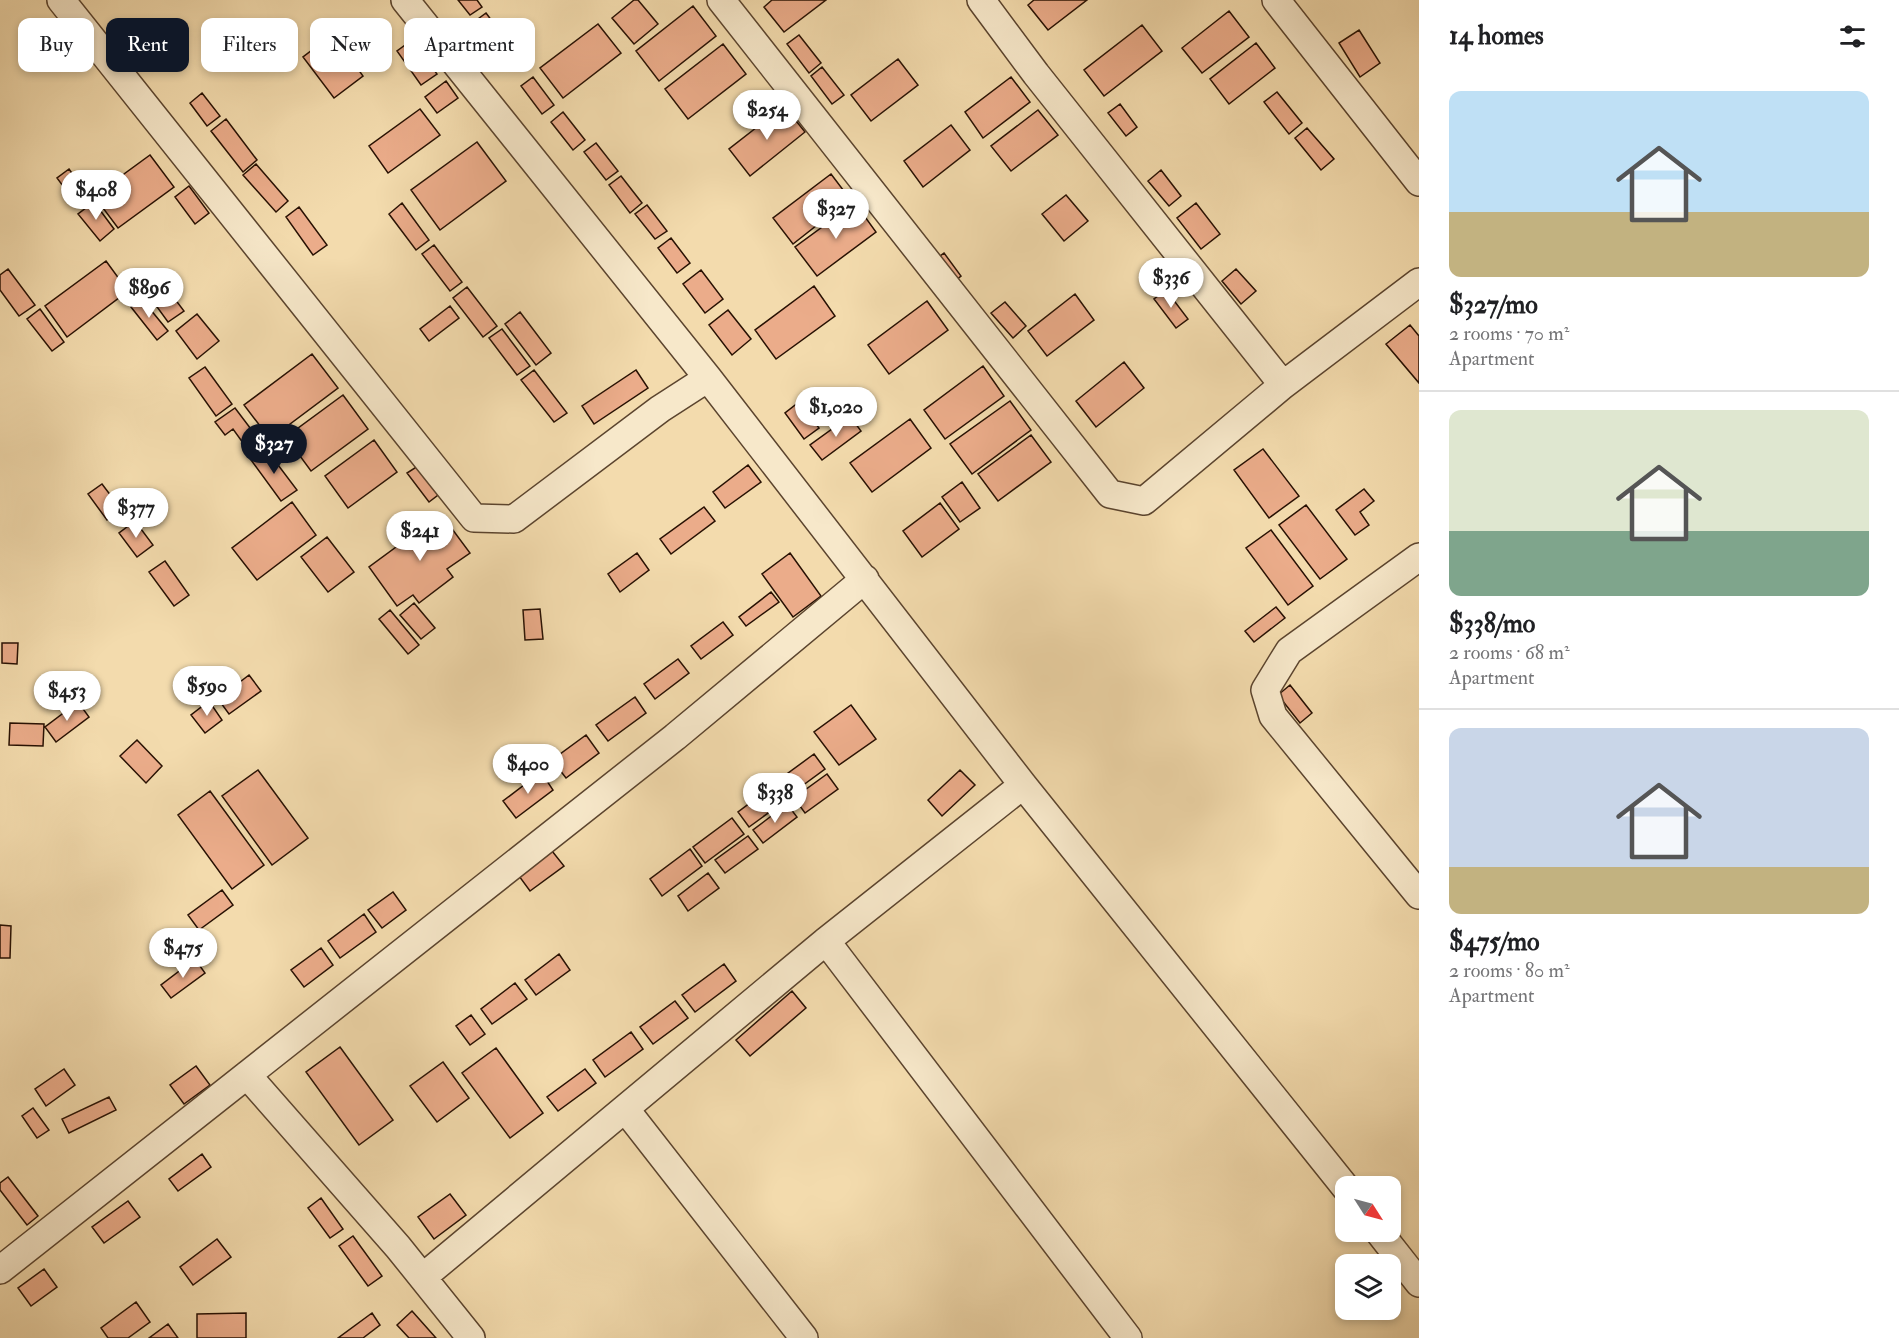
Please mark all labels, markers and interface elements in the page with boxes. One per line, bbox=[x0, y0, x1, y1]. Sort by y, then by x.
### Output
chip: Buy bbox=[18, 18, 94, 72]
chip: Rent bbox=[106, 18, 189, 72]
chip: Filters bbox=[201, 18, 298, 72]
chip: New bbox=[310, 18, 392, 72]
chip: Apartment bbox=[404, 18, 535, 72]
text: 14 homes bbox=[1449, 20, 1544, 52]
icon: filters bbox=[1836, 20, 1869, 53]
pin: $254 bbox=[731, 90, 803, 141]
text: $254 bbox=[747, 97, 787, 122]
icon: home bbox=[1605, 130, 1713, 238]
pin: $408 bbox=[60, 170, 132, 221]
text: $408 bbox=[75, 177, 117, 202]
pin: $327 bbox=[800, 189, 872, 240]
text: $327 bbox=[817, 196, 855, 221]
pin: $336 bbox=[1135, 258, 1207, 309]
text: $336 bbox=[1153, 265, 1189, 290]
pin: $896 bbox=[113, 268, 185, 319]
text: $896 bbox=[128, 275, 170, 300]
text: $327/mo bbox=[1449, 289, 1538, 321]
text: 2 rooms · 70 m² bbox=[1449, 321, 1569, 346]
text: Apartment bbox=[1449, 346, 1534, 371]
pin: $1,020 bbox=[787, 387, 885, 438]
text: $1,020 bbox=[809, 394, 863, 419]
pin: $327 bbox=[238, 424, 310, 475]
text: $327 bbox=[255, 431, 293, 456]
icon: home bbox=[1605, 449, 1713, 557]
pin: $377 bbox=[100, 488, 172, 539]
text: $377 bbox=[117, 495, 155, 520]
pin: $241 bbox=[384, 511, 456, 562]
text: $241 bbox=[400, 518, 440, 543]
text: $338/mo bbox=[1449, 608, 1535, 640]
text: 2 rooms · 68 m² bbox=[1449, 640, 1570, 665]
text: Apartment bbox=[1449, 665, 1534, 690]
pin: $590 bbox=[171, 666, 243, 717]
pin: $453 bbox=[31, 671, 103, 722]
text: $590 bbox=[187, 673, 227, 698]
text: $453 bbox=[48, 678, 86, 703]
pin: $400 bbox=[492, 744, 564, 795]
text: $400 bbox=[507, 751, 549, 776]
icon: home bbox=[1605, 767, 1713, 875]
pin: $338 bbox=[739, 773, 811, 824]
text: $338 bbox=[757, 780, 793, 805]
text: $475/mo bbox=[1449, 926, 1540, 958]
pin: $475 bbox=[147, 928, 219, 979]
text: $475 bbox=[163, 935, 203, 960]
text: 2 rooms · 80 m² bbox=[1449, 958, 1570, 983]
text: Apartment bbox=[1449, 983, 1534, 1008]
north arrow bbox=[1335, 1176, 1401, 1242]
map controls bbox=[1335, 1176, 1401, 1320]
button: layers bbox=[1335, 1254, 1401, 1320]

